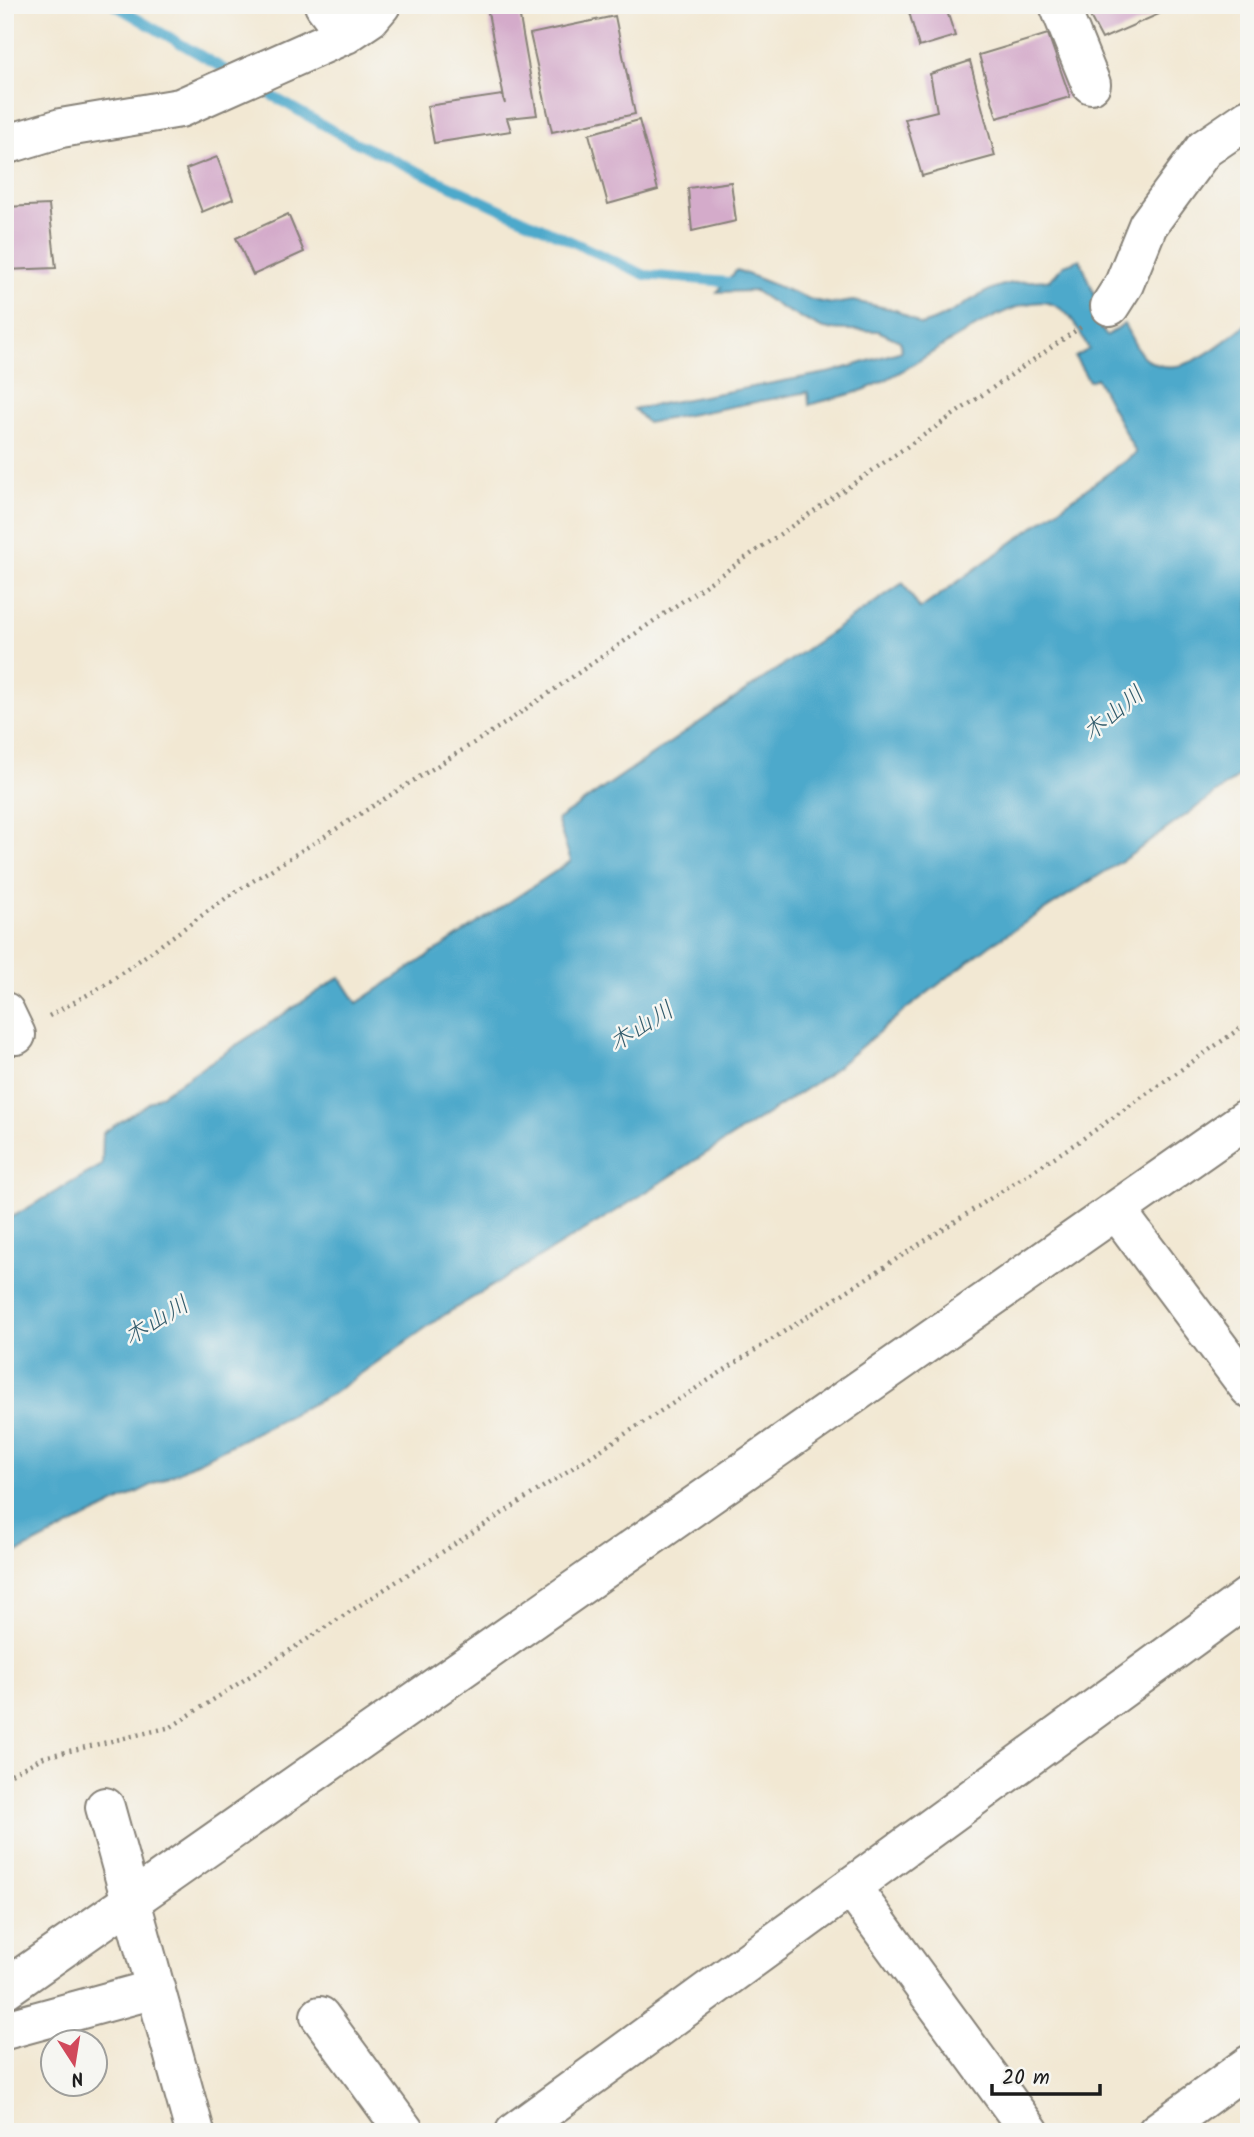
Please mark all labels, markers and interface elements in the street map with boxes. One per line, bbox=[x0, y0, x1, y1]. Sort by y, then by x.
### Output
water label: 木山川 bbox=[1074, 676, 1154, 752]
water label: 木山川 bbox=[601, 992, 683, 1063]
water label: 木山川 bbox=[116, 1286, 198, 1357]
north arrow bbox=[38, 2028, 108, 2098]
scale bar bbox=[992, 2053, 1100, 2097]
text: N bbox=[68, 2062, 86, 2094]
text: 20 m bbox=[1002, 2062, 1050, 2095]

